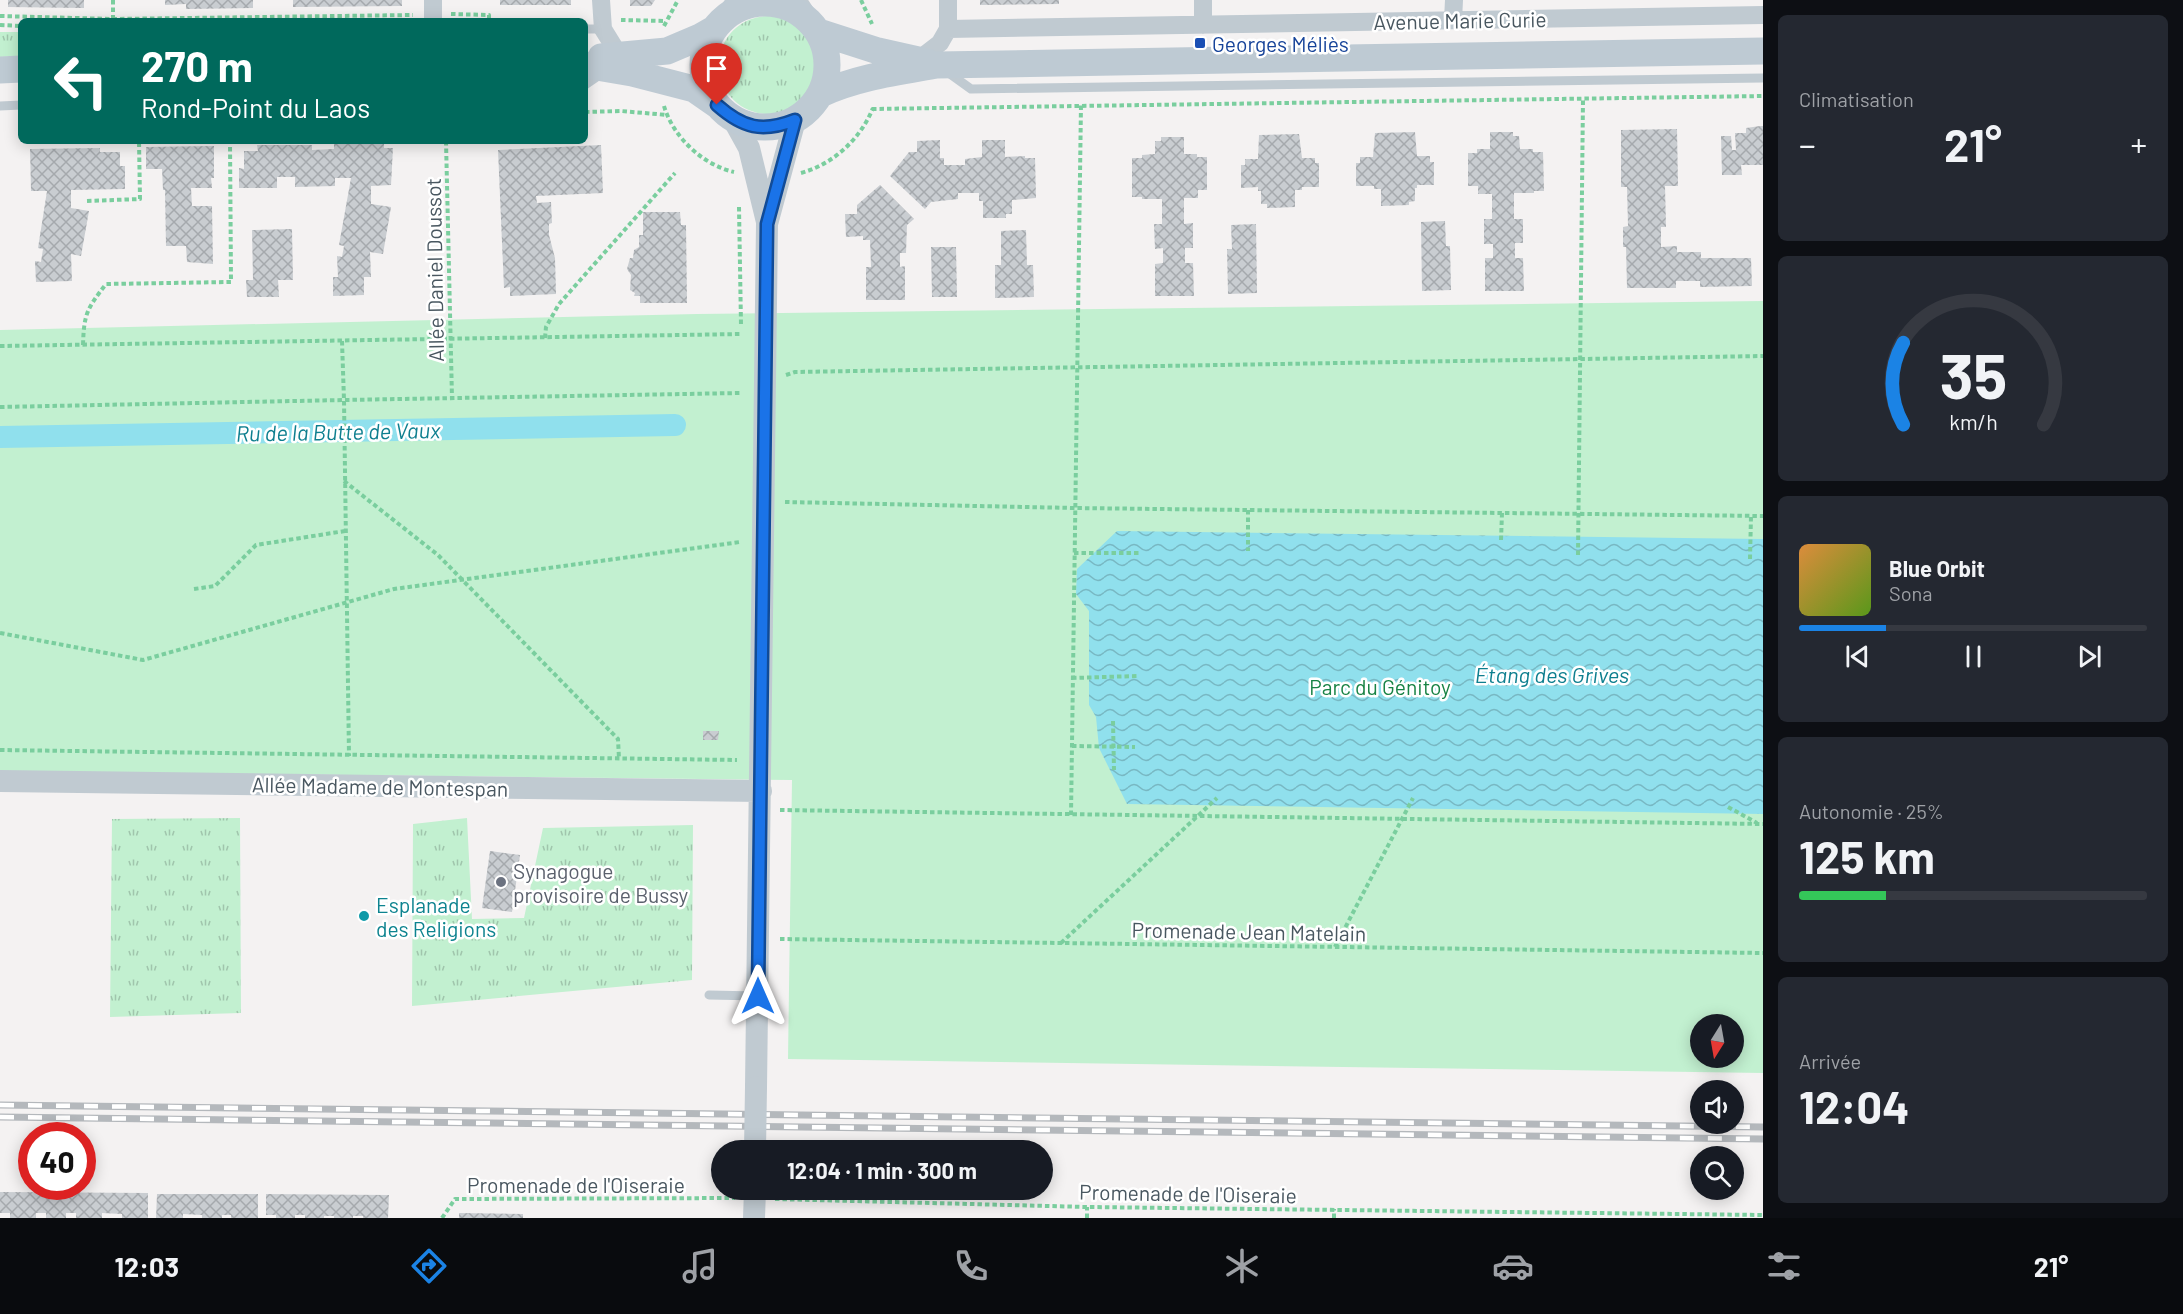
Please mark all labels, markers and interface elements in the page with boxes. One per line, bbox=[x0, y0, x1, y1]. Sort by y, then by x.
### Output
street label: Avenue Marie Curie bbox=[1373, 6, 1547, 34]
place label: Georges Méliès bbox=[1212, 31, 1349, 56]
marker: Georges Méliès bbox=[1193, 36, 1207, 50]
text: 270 m bbox=[141, 40, 253, 90]
icon: left bbox=[42, 42, 120, 120]
pin bbox=[691, 43, 742, 105]
icon: arrive bbox=[700, 52, 733, 85]
text: Climatisation bbox=[1799, 87, 1914, 111]
text: Rond-Point du Laos bbox=[141, 91, 370, 123]
text: 21° bbox=[1944, 117, 2002, 171]
text: − bbox=[1799, 124, 1816, 164]
text: + bbox=[2131, 124, 2147, 164]
street label: Allée Daniel Doussot bbox=[420, 178, 448, 362]
text: 35 bbox=[1939, 338, 2007, 412]
text: km/h bbox=[1949, 410, 1997, 435]
water label: Ru de la Butte de Vaux bbox=[236, 416, 441, 446]
text: Blue Orbit bbox=[1889, 555, 1985, 581]
text: Sona bbox=[1889, 581, 1933, 605]
icon: previous bbox=[1841, 640, 1874, 673]
icon: pause bbox=[1957, 640, 1990, 673]
icon: next bbox=[2073, 640, 2106, 673]
water label: Étang des Grives bbox=[1475, 661, 1629, 687]
park label: Parc du Génitoy bbox=[1309, 674, 1451, 699]
street label: Allée Madame de Montespan bbox=[252, 771, 508, 801]
text: Autonomie · 25% bbox=[1799, 799, 1944, 823]
text: 125 km bbox=[1799, 829, 1935, 883]
place label: Synagogue provisoire de Bussy bbox=[513, 858, 689, 907]
marker: Synagogue provisoire de Bussy bbox=[494, 875, 508, 889]
place label: Esplanade des Religions bbox=[376, 892, 496, 941]
marker: Esplanade des Religions bbox=[357, 909, 371, 923]
street label: Promenade Jean Matelain bbox=[1131, 916, 1367, 946]
position arrow bbox=[726, 964, 790, 1028]
north arrow bbox=[1690, 1014, 1744, 1068]
map controls bbox=[1690, 1014, 1744, 1200]
text: Arrivée bbox=[1799, 1049, 1861, 1073]
text: 12:04 bbox=[1799, 1079, 1909, 1133]
button: sound bbox=[1690, 1080, 1744, 1134]
speed limit sign: 40 bbox=[18, 1122, 96, 1200]
button: search bbox=[1690, 1146, 1744, 1200]
text: 12:04 · 1 min · 300 m bbox=[787, 1157, 977, 1183]
street label: Promenade de l'Oiseraie bbox=[467, 1172, 685, 1197]
street label: Promenade de l'Oiseraie bbox=[1079, 1179, 1297, 1207]
icon: directions bbox=[408, 1245, 450, 1287]
icon: music bbox=[679, 1245, 721, 1287]
icon: phone bbox=[950, 1245, 992, 1287]
icon: climate bbox=[1221, 1245, 1263, 1287]
icon: car bbox=[1492, 1245, 1534, 1287]
icon: filters bbox=[1763, 1245, 1805, 1287]
text: 12:03 bbox=[114, 1250, 179, 1282]
text: 21° bbox=[2034, 1250, 2068, 1282]

